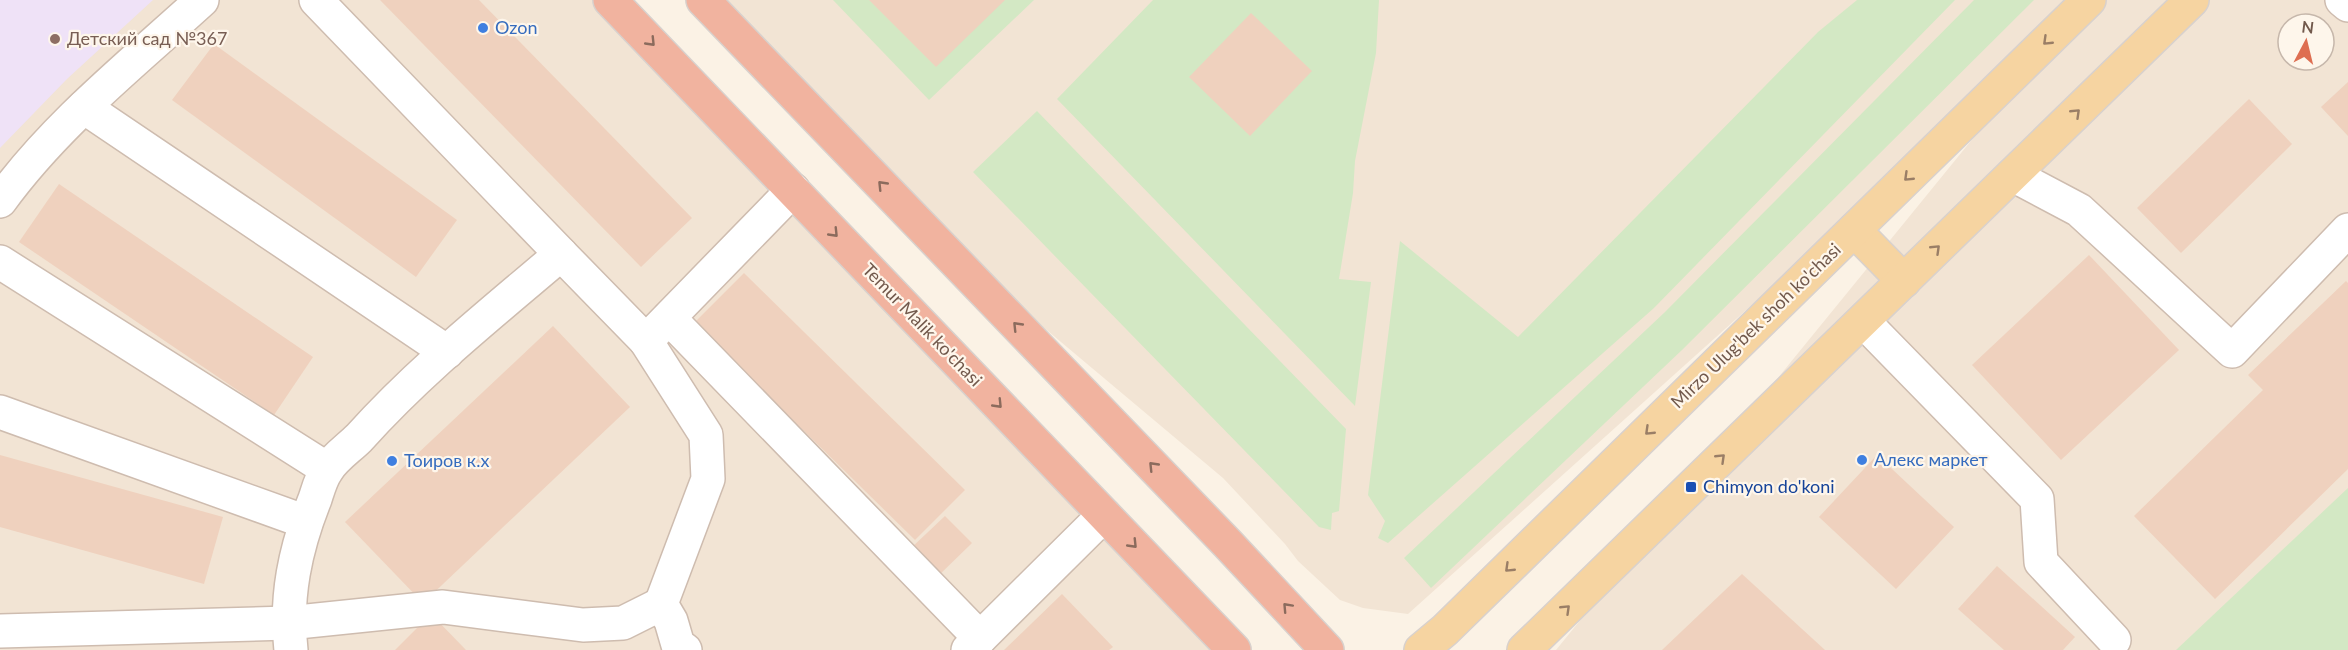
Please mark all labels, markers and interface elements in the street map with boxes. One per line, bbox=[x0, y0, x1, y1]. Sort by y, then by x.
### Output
north arrow bbox=[2276, 12, 2336, 72]
place label: Ozon bbox=[495, 16, 537, 38]
text: N bbox=[2301, 16, 2315, 37]
marker: Ozon bbox=[476, 21, 490, 35]
place label: Детский сад №367 bbox=[67, 27, 227, 49]
marker: Детский сад №367 bbox=[48, 32, 62, 46]
one-way arrow bbox=[2044, 34, 2054, 45]
one-way arrow bbox=[643, 35, 654, 46]
one-way arrow bbox=[2068, 110, 2079, 121]
one-way arrow bbox=[1905, 170, 1916, 181]
one-way arrow bbox=[878, 182, 889, 192]
one-way arrow bbox=[826, 225, 837, 236]
street label: Mirzo Ulug'bek shoh ko'chasi bbox=[1666, 238, 1845, 412]
one-way arrow bbox=[1929, 246, 1940, 257]
street label: Temur Malik ko'chasi bbox=[858, 258, 987, 390]
one-way arrow bbox=[1014, 322, 1025, 333]
one-way arrow bbox=[990, 396, 1001, 407]
one-way arrow bbox=[1645, 424, 1656, 435]
place label: Алекс маркет bbox=[1874, 448, 1988, 470]
place label: Тоиров к.х bbox=[404, 449, 489, 471]
marker: Алекс маркет bbox=[1855, 453, 1869, 467]
marker: Тоиров к.х bbox=[385, 454, 399, 468]
one-way arrow bbox=[1713, 455, 1724, 466]
one-way arrow bbox=[1149, 462, 1160, 473]
place label: Chimyon do'koni bbox=[1703, 475, 1835, 497]
marker: Chimyon do'koni bbox=[1684, 480, 1698, 494]
one-way arrow bbox=[1126, 538, 1137, 548]
one-way arrow bbox=[1506, 560, 1517, 571]
one-way arrow bbox=[1284, 603, 1295, 614]
one-way arrow bbox=[1559, 606, 1570, 617]

